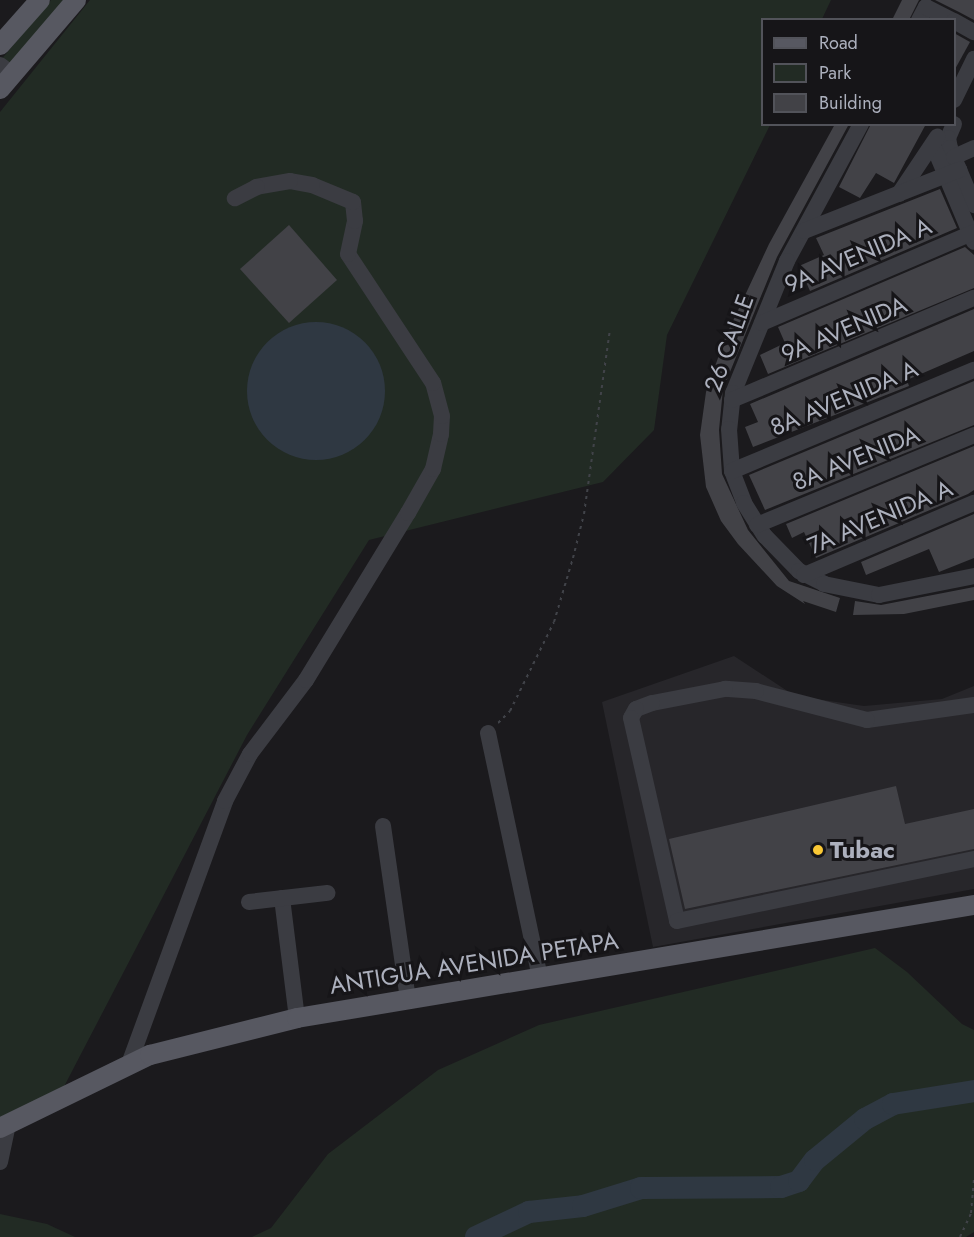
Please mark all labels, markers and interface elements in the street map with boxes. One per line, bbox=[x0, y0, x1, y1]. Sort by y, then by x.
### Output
legend bbox=[761, 18, 956, 126]
text: Road bbox=[819, 30, 858, 56]
text: Park bbox=[819, 60, 851, 86]
text: Building bbox=[819, 90, 882, 116]
street label: 9A AVENIDA A bbox=[780, 211, 936, 299]
street label: 26 CALLE bbox=[698, 290, 760, 396]
street label: 9A AVENIDA bbox=[777, 290, 911, 368]
street label: 8A AVENIDA A bbox=[766, 354, 922, 442]
street label: 8A AVENIDA bbox=[788, 420, 924, 496]
street label: 7A AVENIDA A bbox=[803, 474, 957, 560]
place label: Tubac bbox=[830, 836, 895, 864]
marker: Tubac bbox=[811, 843, 825, 857]
street label: ANTIGUA AVENIDA PETAPA bbox=[328, 926, 620, 1000]

